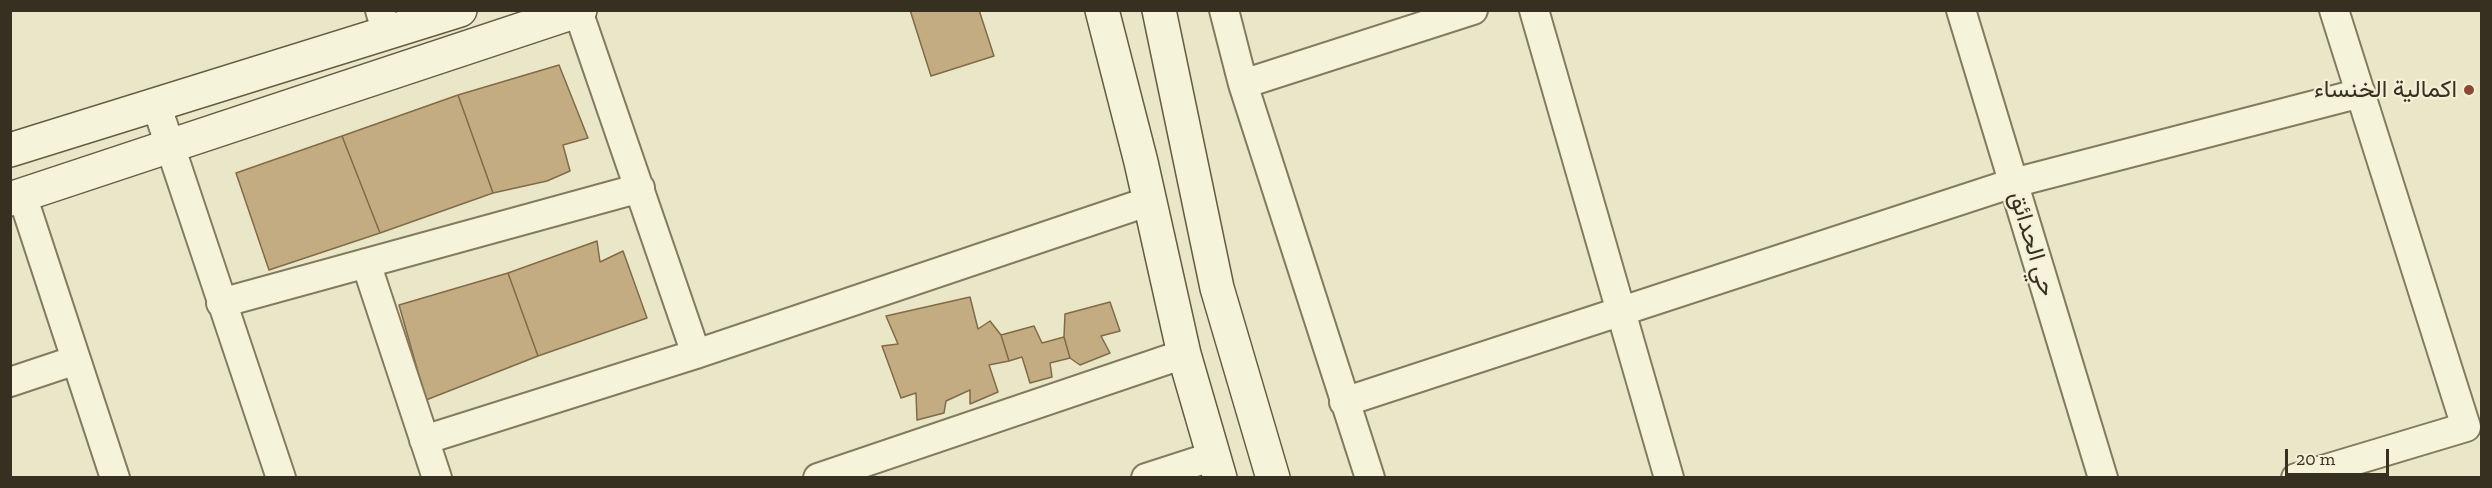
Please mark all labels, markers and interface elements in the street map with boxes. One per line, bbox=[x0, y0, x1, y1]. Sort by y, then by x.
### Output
place label: اكمالية الخنساء bbox=[2314, 76, 2457, 104]
marker: اكمالية الخنساء bbox=[2462, 83, 2476, 97]
street label: حي الحدائق bbox=[2002, 188, 2062, 300]
scale bar bbox=[2288, 437, 2392, 475]
text: 20 m bbox=[2296, 448, 2335, 470]

